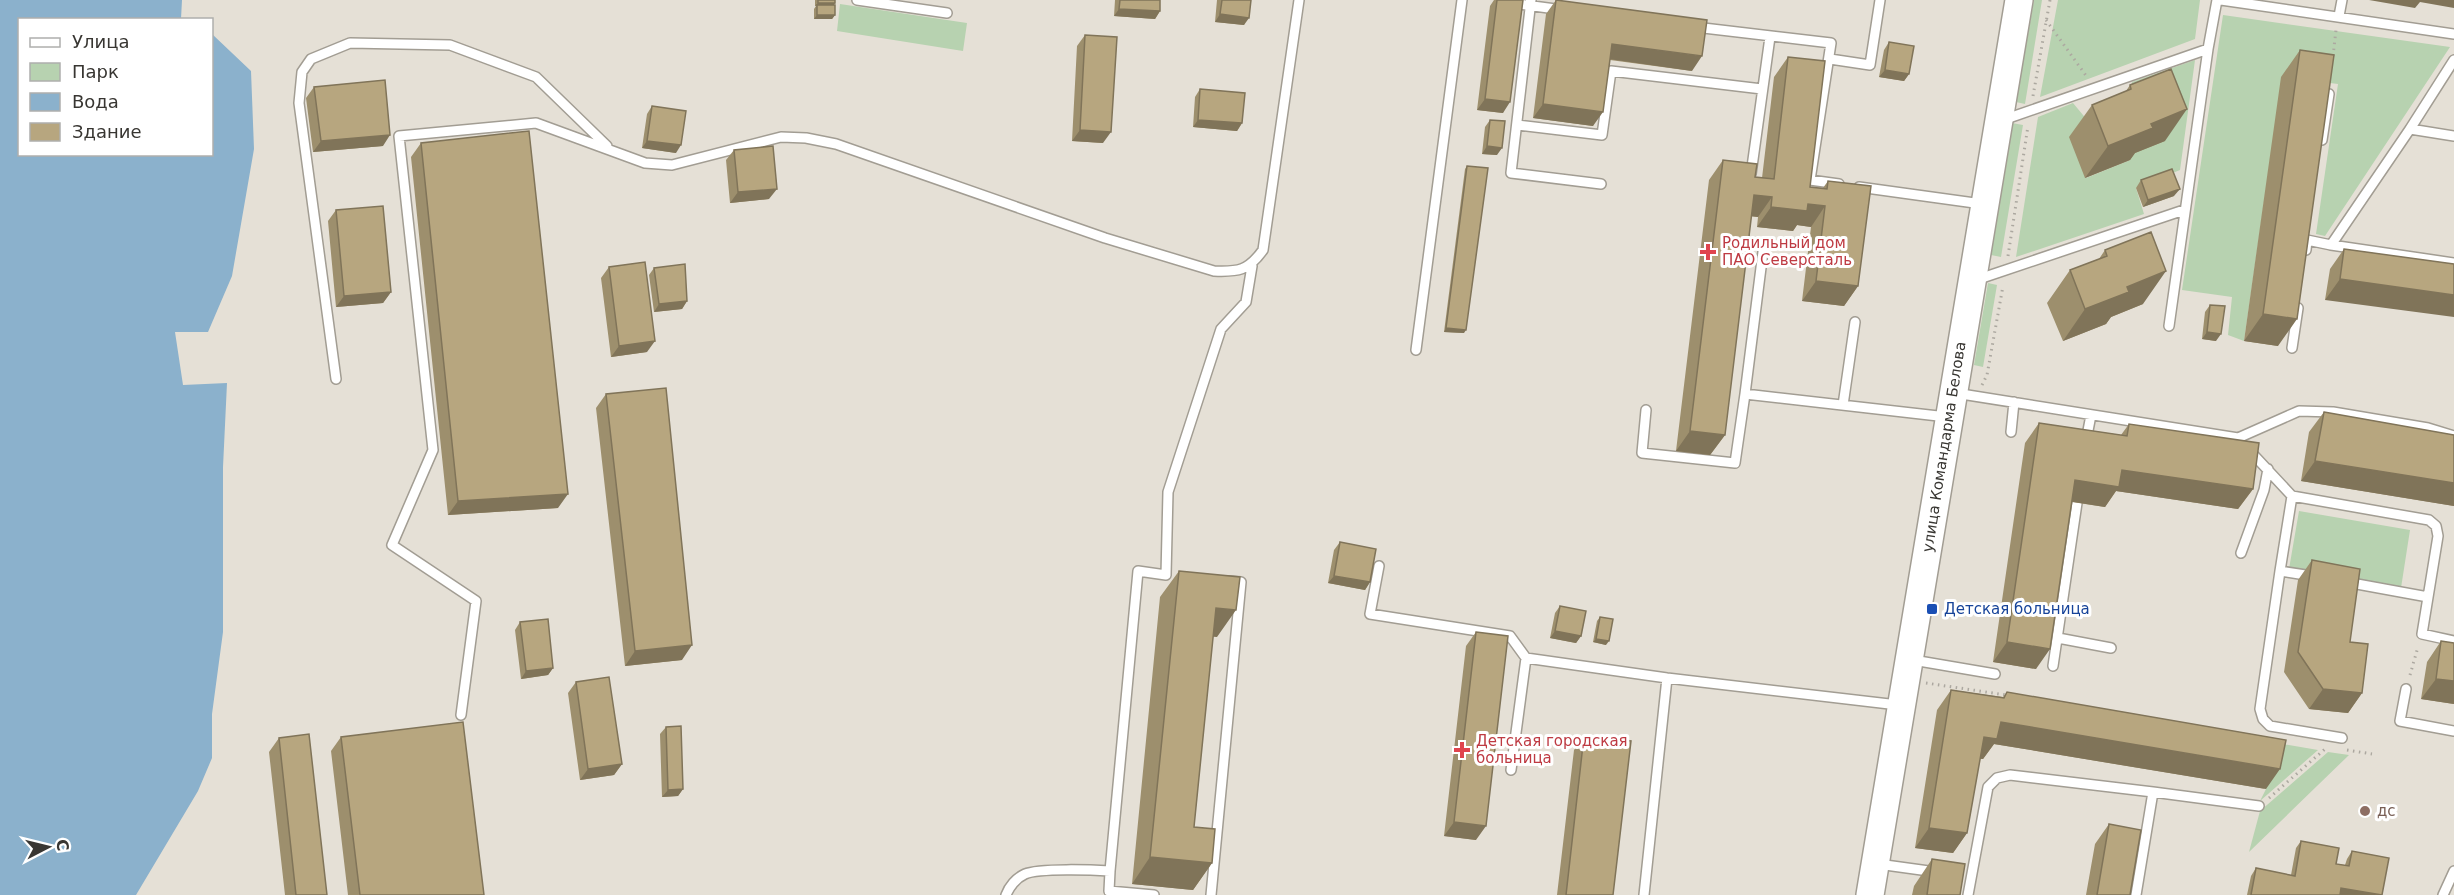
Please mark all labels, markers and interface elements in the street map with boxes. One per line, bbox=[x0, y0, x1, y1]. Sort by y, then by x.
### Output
legend bbox=[18, 18, 213, 156]
text: Улица bbox=[72, 31, 129, 52]
text: Парк bbox=[72, 61, 119, 82]
text: Вода bbox=[72, 91, 119, 112]
text: Здание bbox=[72, 121, 142, 142]
place label: Родильный дом ПАО Северсталь bbox=[1722, 234, 1852, 269]
marker: Родильный дом ПАО Северсталь bbox=[1699, 243, 1717, 261]
street label: улица Командарма Белова bbox=[1918, 340, 1970, 554]
place label: Детская больница bbox=[1944, 600, 2090, 618]
marker: Детская больница bbox=[1925, 602, 1939, 616]
place label: Детская городская больница bbox=[1476, 732, 1628, 767]
marker: Детская городская больница bbox=[1453, 741, 1471, 759]
place label: дс bbox=[2377, 802, 2396, 820]
marker: дс bbox=[2358, 804, 2372, 818]
north arrow bbox=[18, 817, 78, 877]
text: С bbox=[52, 838, 73, 852]

